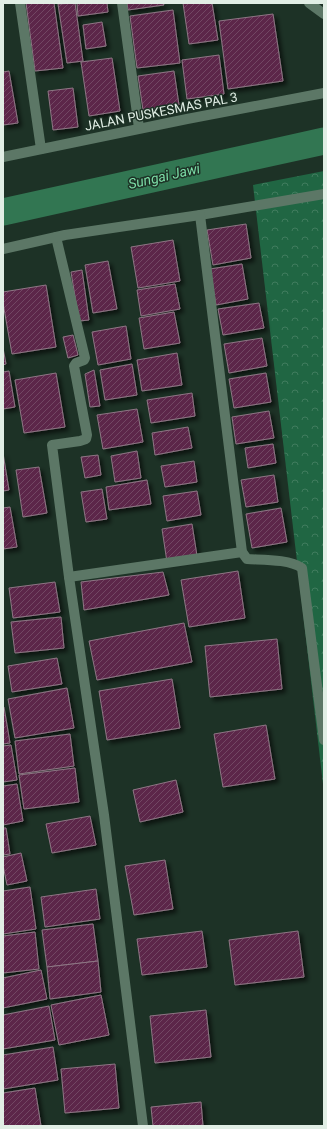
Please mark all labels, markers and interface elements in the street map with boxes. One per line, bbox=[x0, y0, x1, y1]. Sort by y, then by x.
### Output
street label: JALAN PUSKESMAS PAL 3 bbox=[83, 89, 239, 134]
water label: Sungai Jawi bbox=[127, 160, 202, 192]

